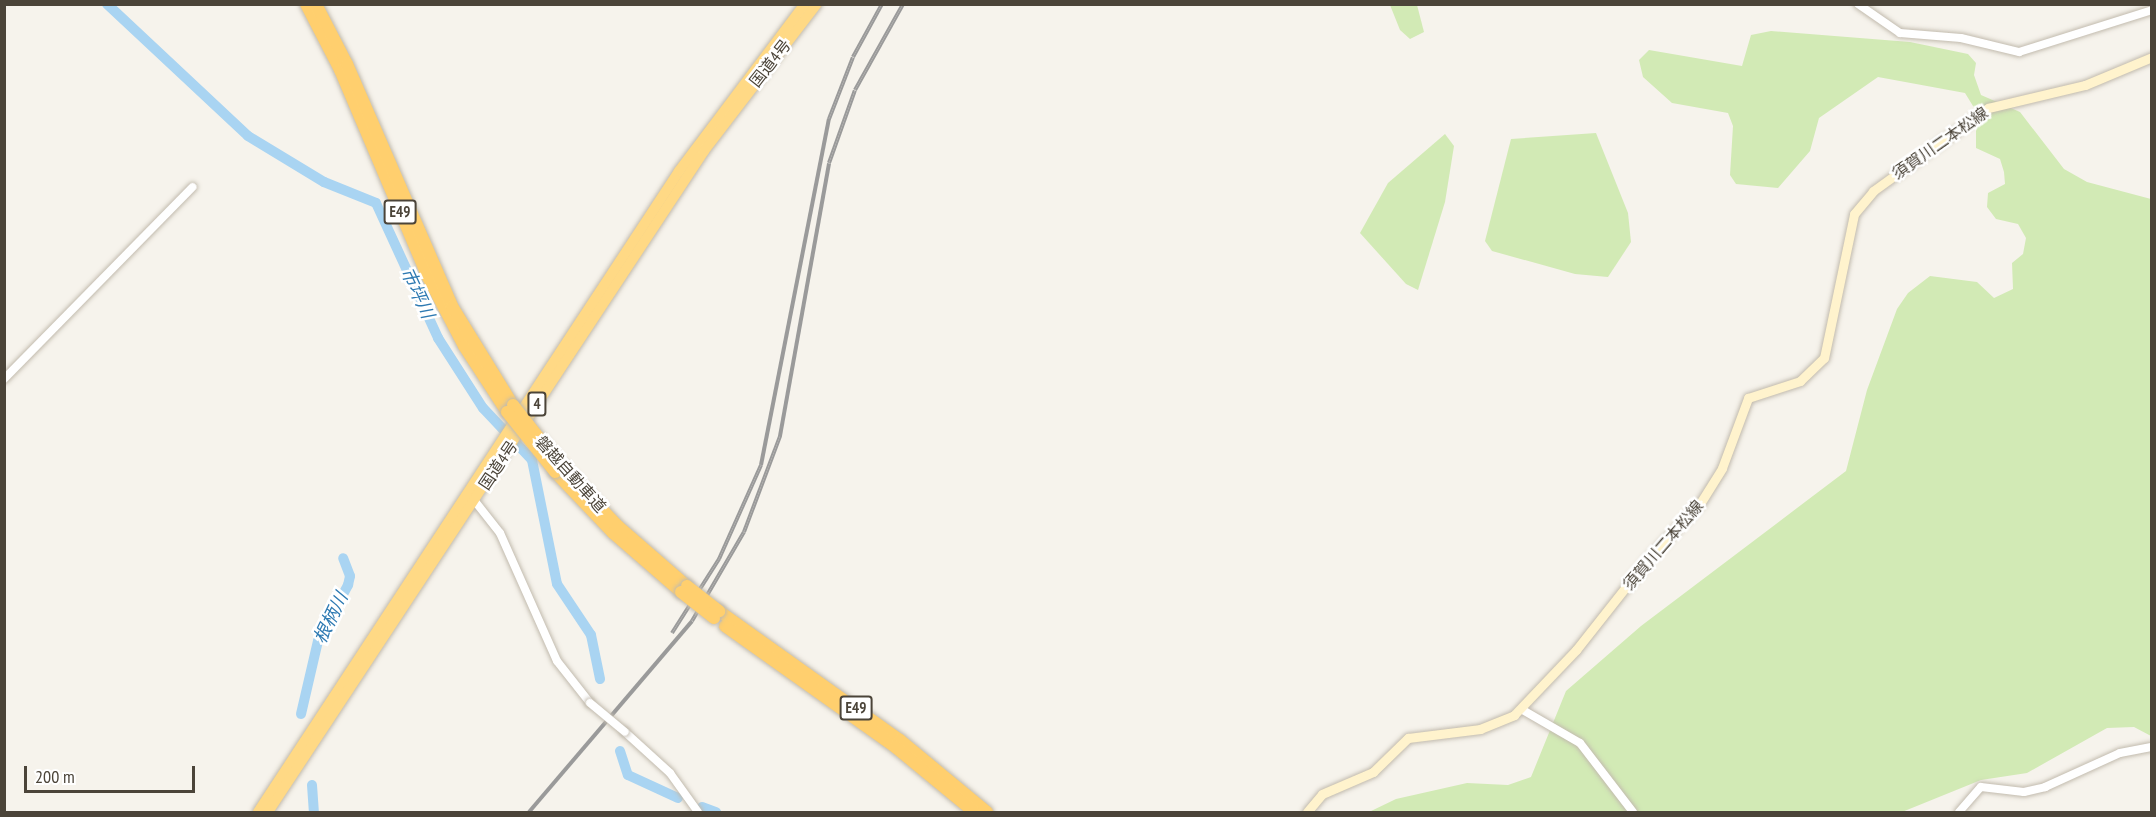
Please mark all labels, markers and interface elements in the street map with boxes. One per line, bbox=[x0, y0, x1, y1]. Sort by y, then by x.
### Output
street label: 国道4号 bbox=[745, 35, 795, 91]
street label: 須賀川二本松線 bbox=[1889, 103, 1991, 183]
road number: E49 bbox=[384, 200, 416, 224]
water label: 市坪川 bbox=[396, 264, 438, 322]
road number: 4 bbox=[526, 392, 548, 416]
street label: 磐越自動車道 bbox=[532, 432, 610, 516]
street label: 国道4号 bbox=[475, 437, 521, 493]
street label: 須賀川二本松線 bbox=[1619, 496, 1707, 594]
water label: 根柄川 bbox=[309, 589, 353, 647]
road number: E49 bbox=[840, 696, 872, 720]
scale bar bbox=[27, 754, 198, 792]
text: 200 m bbox=[35, 765, 75, 788]

